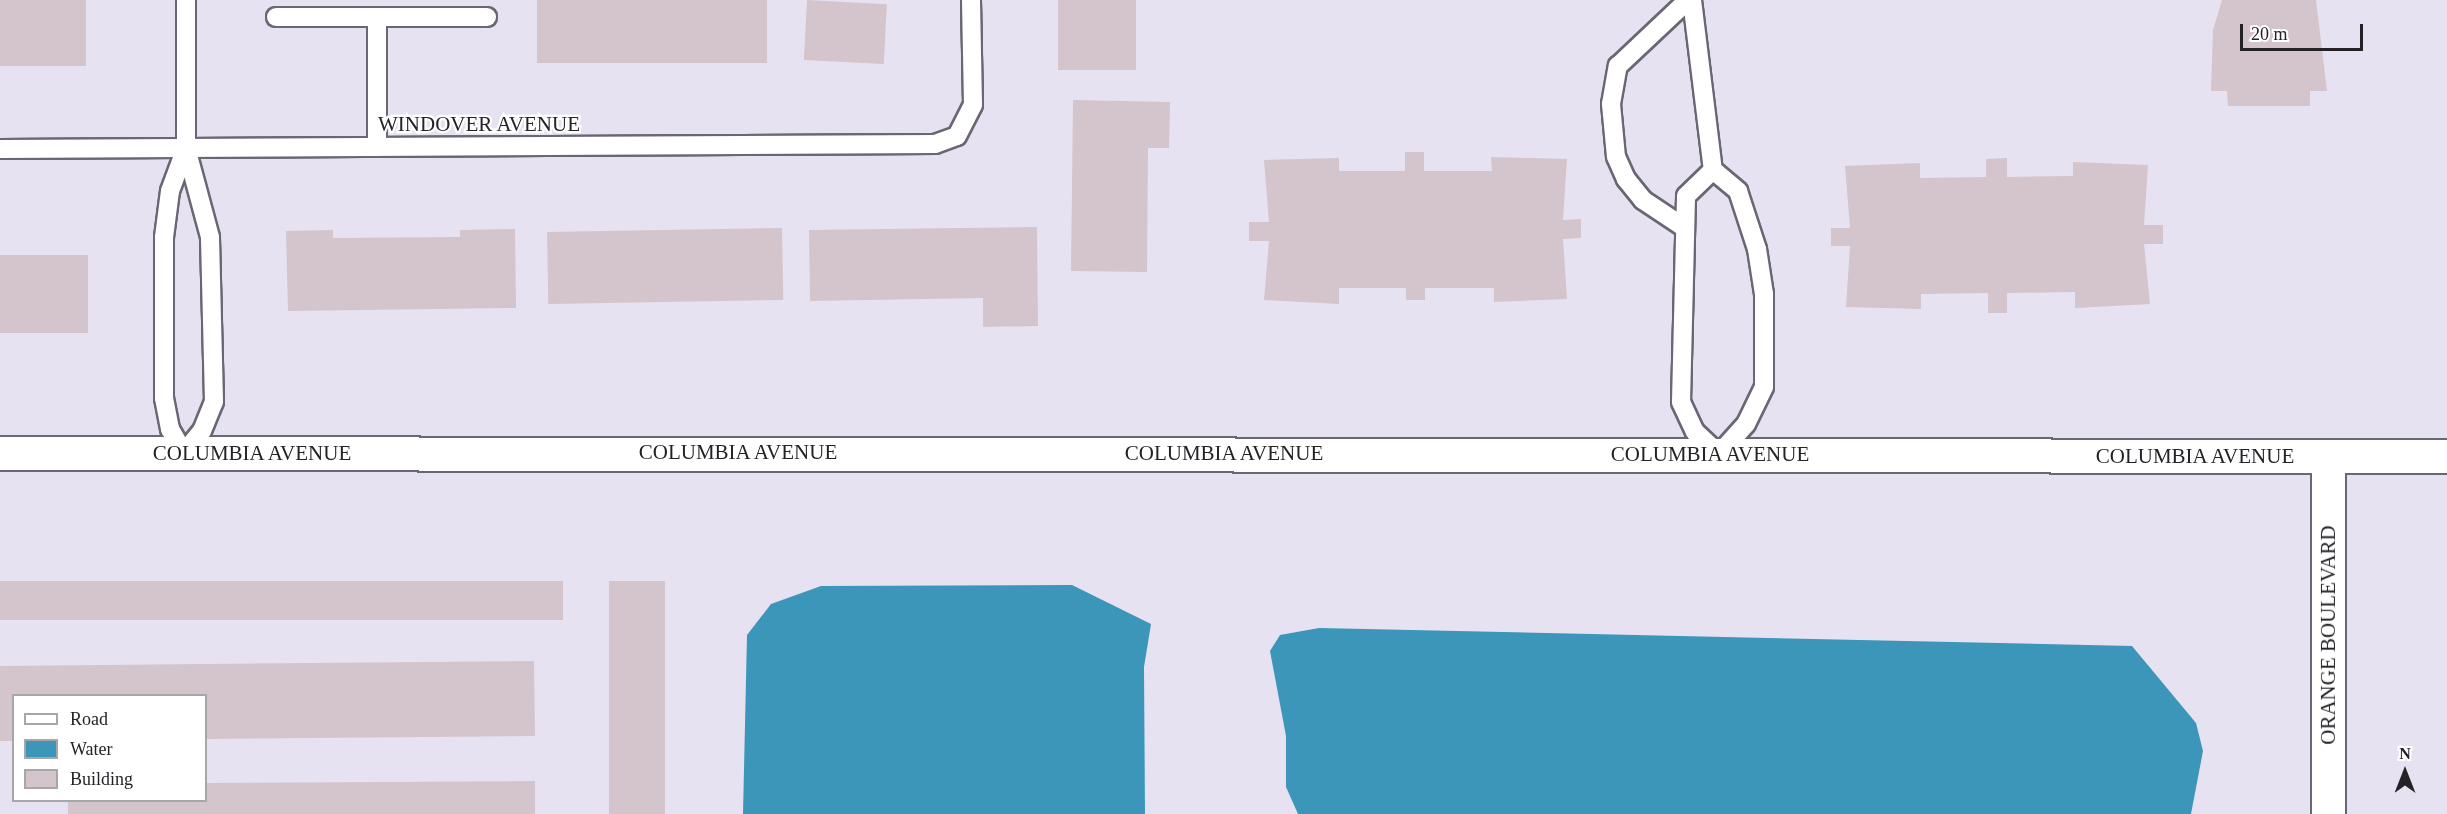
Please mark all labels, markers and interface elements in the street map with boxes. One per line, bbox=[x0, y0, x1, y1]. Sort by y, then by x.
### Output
scale bar bbox=[2243, 12, 2366, 50]
text: 20 m bbox=[2251, 24, 2288, 44]
street label: WINDOVER AVENUE bbox=[377, 111, 581, 137]
street label: COLUMBIA AVENUE bbox=[638, 439, 838, 465]
street label: COLUMBIA AVENUE bbox=[152, 440, 352, 466]
street label: COLUMBIA AVENUE bbox=[1124, 440, 1324, 466]
street label: COLUMBIA AVENUE bbox=[1610, 441, 1810, 467]
street label: COLUMBIA AVENUE bbox=[2095, 443, 2295, 469]
street label: ORANGE BOULEVARD bbox=[2315, 525, 2341, 745]
legend bbox=[12, 694, 207, 802]
text: Road bbox=[70, 709, 108, 729]
text: Water bbox=[70, 739, 113, 759]
north arrow bbox=[2375, 742, 2435, 802]
text: N bbox=[2399, 745, 2411, 762]
text: Building bbox=[70, 769, 133, 789]

